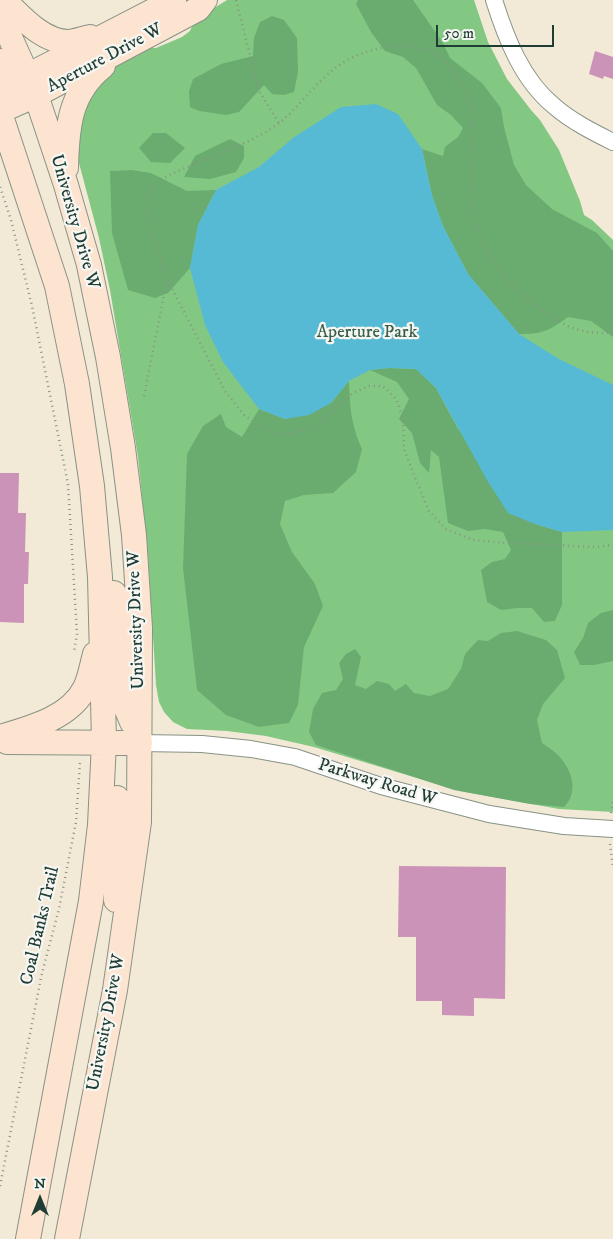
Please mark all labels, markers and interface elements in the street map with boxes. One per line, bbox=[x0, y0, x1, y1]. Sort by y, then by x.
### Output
scale bar bbox=[438, 15, 556, 47]
street label: Aperture Drive W bbox=[44, 20, 166, 98]
text: 50 m bbox=[444, 24, 474, 43]
street label: University Drive W bbox=[44, 152, 104, 292]
park label: Aperture Park bbox=[317, 322, 417, 344]
street label: University Drive W bbox=[124, 550, 150, 690]
street label: Parkway Road W bbox=[315, 755, 439, 811]
street label: Coal Banks Trail bbox=[17, 865, 65, 987]
street label: University Drive W bbox=[83, 953, 131, 1093]
north arrow bbox=[15, 1174, 65, 1224]
text: N bbox=[34, 1175, 46, 1193]

